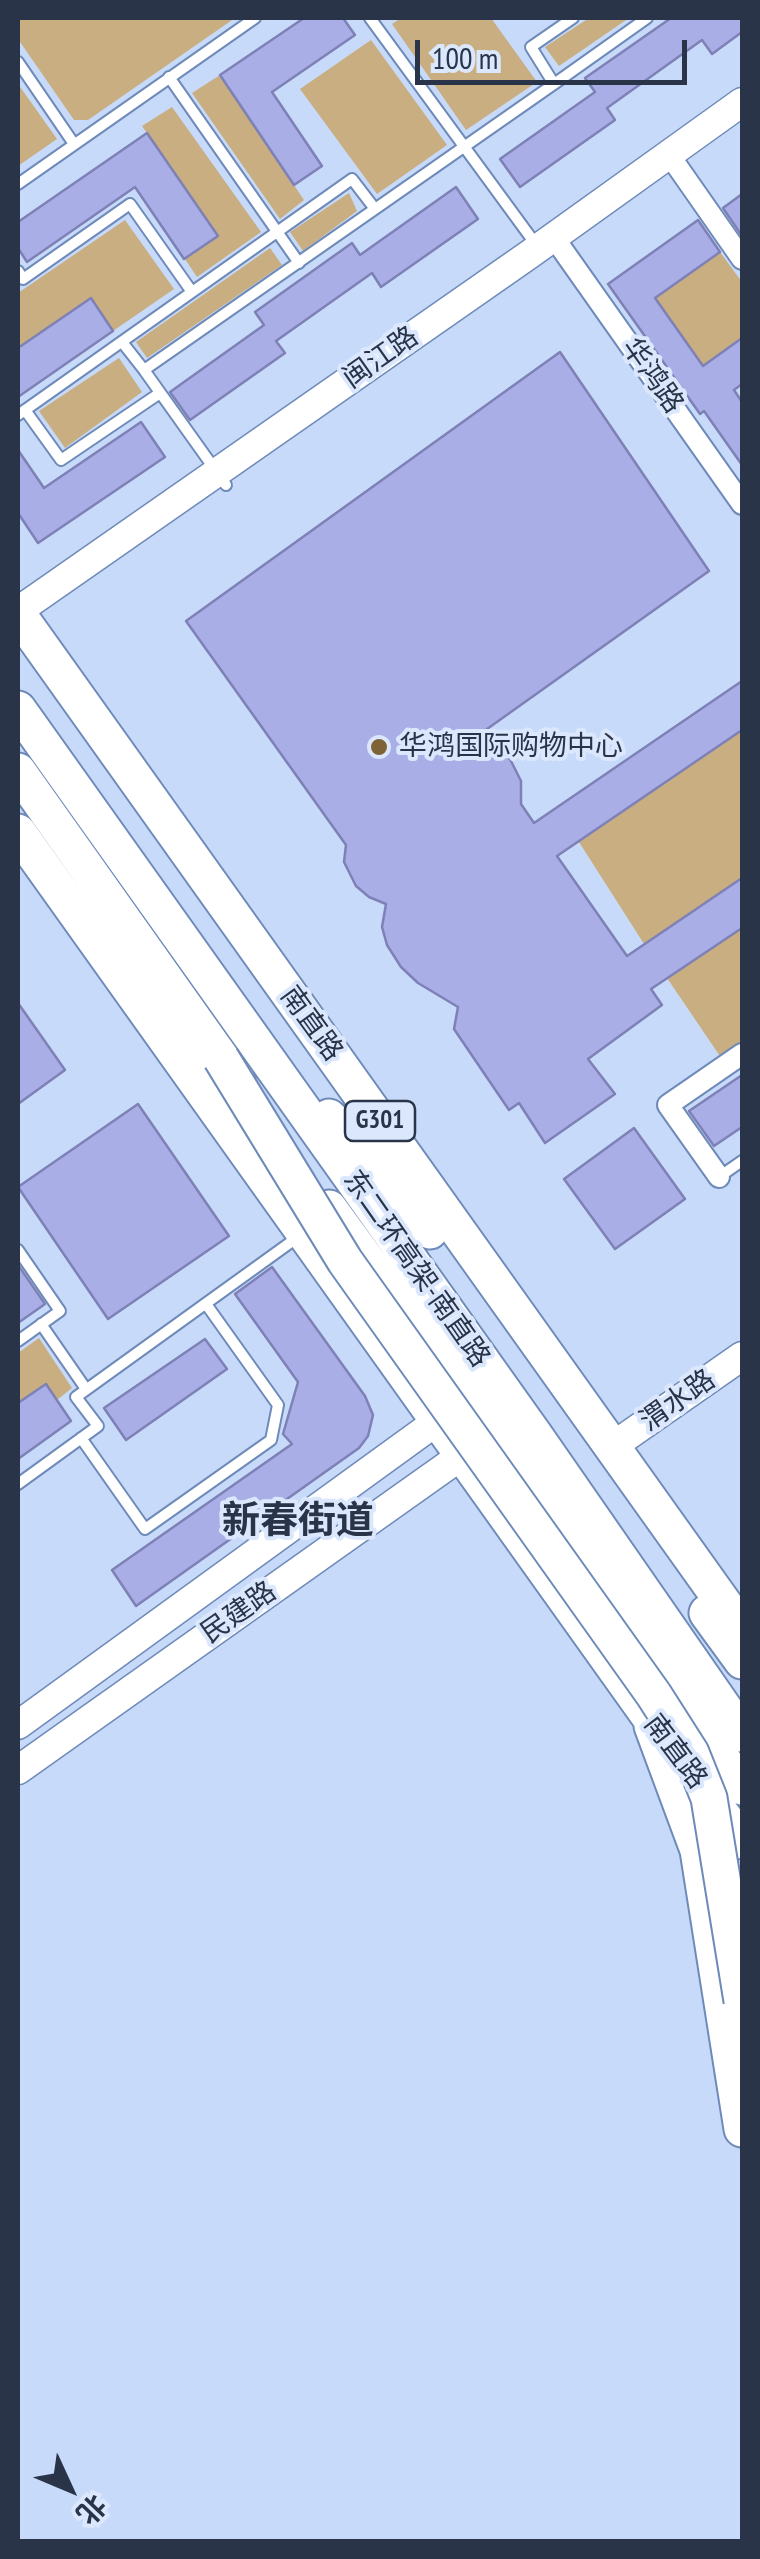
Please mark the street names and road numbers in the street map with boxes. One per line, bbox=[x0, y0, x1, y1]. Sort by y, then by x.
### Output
street label: 闽江路 bbox=[337, 320, 425, 396]
street label: 华鸿路 bbox=[614, 332, 690, 420]
street label: 南直路 bbox=[273, 980, 349, 1068]
road number: G301 bbox=[345, 1101, 415, 1141]
street label: 东二环高架-南直路 bbox=[336, 1164, 496, 1374]
street label: 渭水路 bbox=[634, 1363, 722, 1439]
street label: 民建路 bbox=[195, 1575, 283, 1651]
street label: 南直路 bbox=[636, 1708, 714, 1796]

